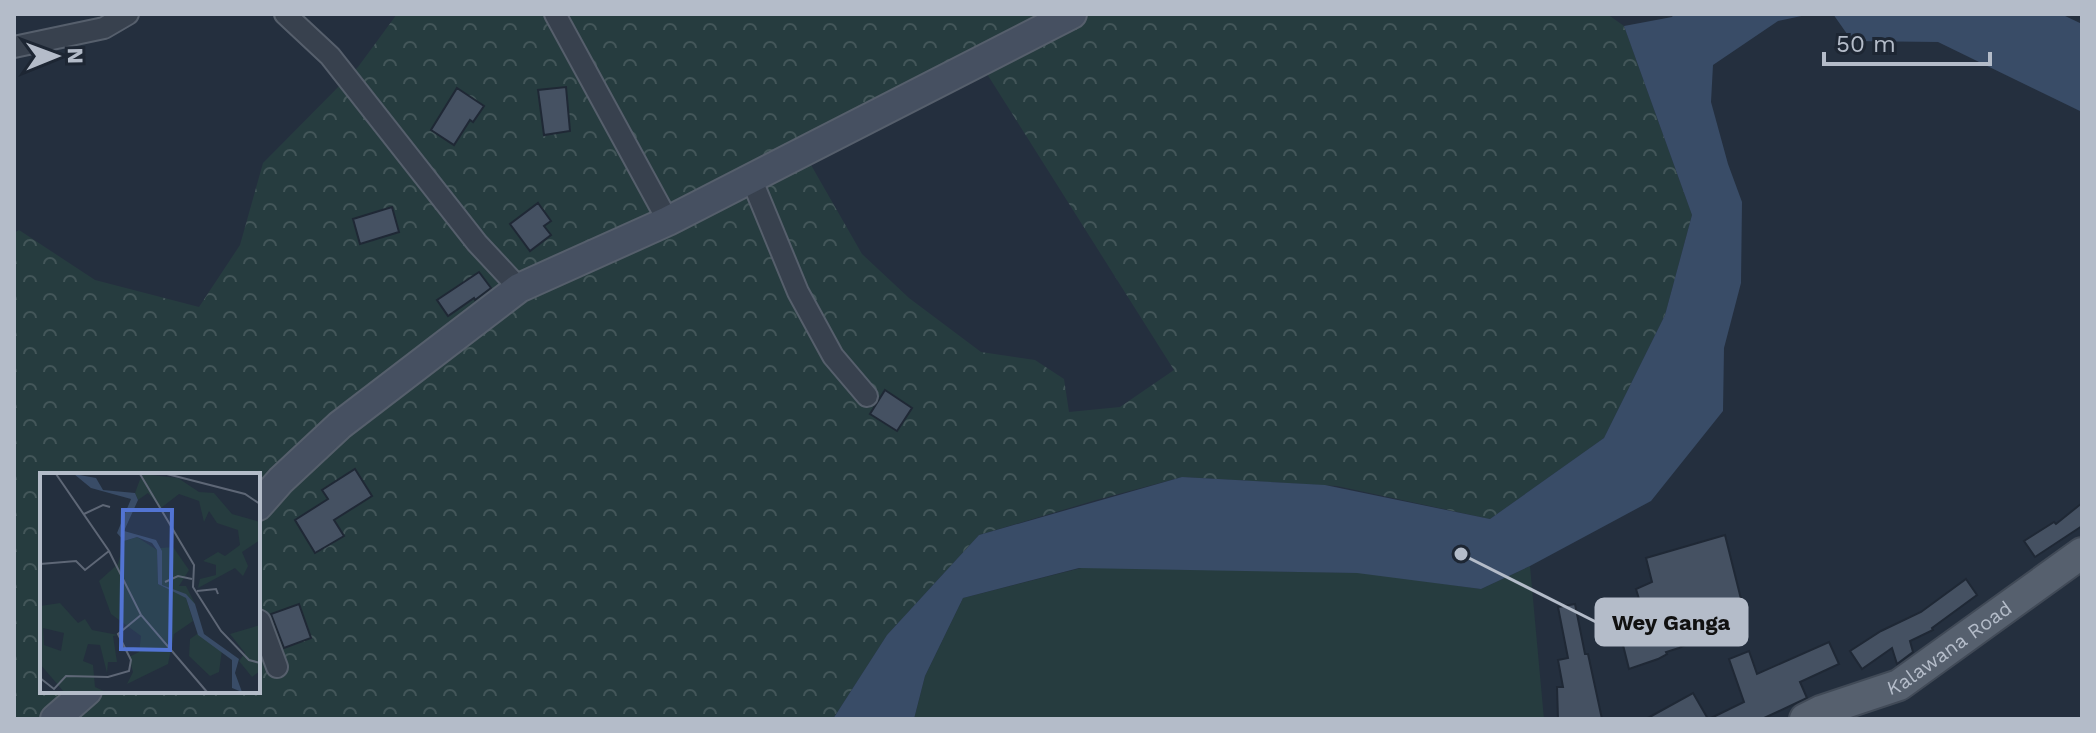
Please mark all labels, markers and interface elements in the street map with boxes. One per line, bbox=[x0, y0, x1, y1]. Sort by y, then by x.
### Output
north arrow bbox=[16, 16, 96, 96]
scale bar bbox=[1824, 16, 1990, 66]
text: 50 m bbox=[1836, 30, 1896, 58]
text: N bbox=[63, 47, 88, 64]
inset map bbox=[40, 473, 260, 693]
street label: Kalawana Road bbox=[1884, 596, 2016, 700]
callout: Wey Ganga bbox=[1596, 599, 1747, 645]
text: Wey Ganga bbox=[1612, 610, 1731, 635]

